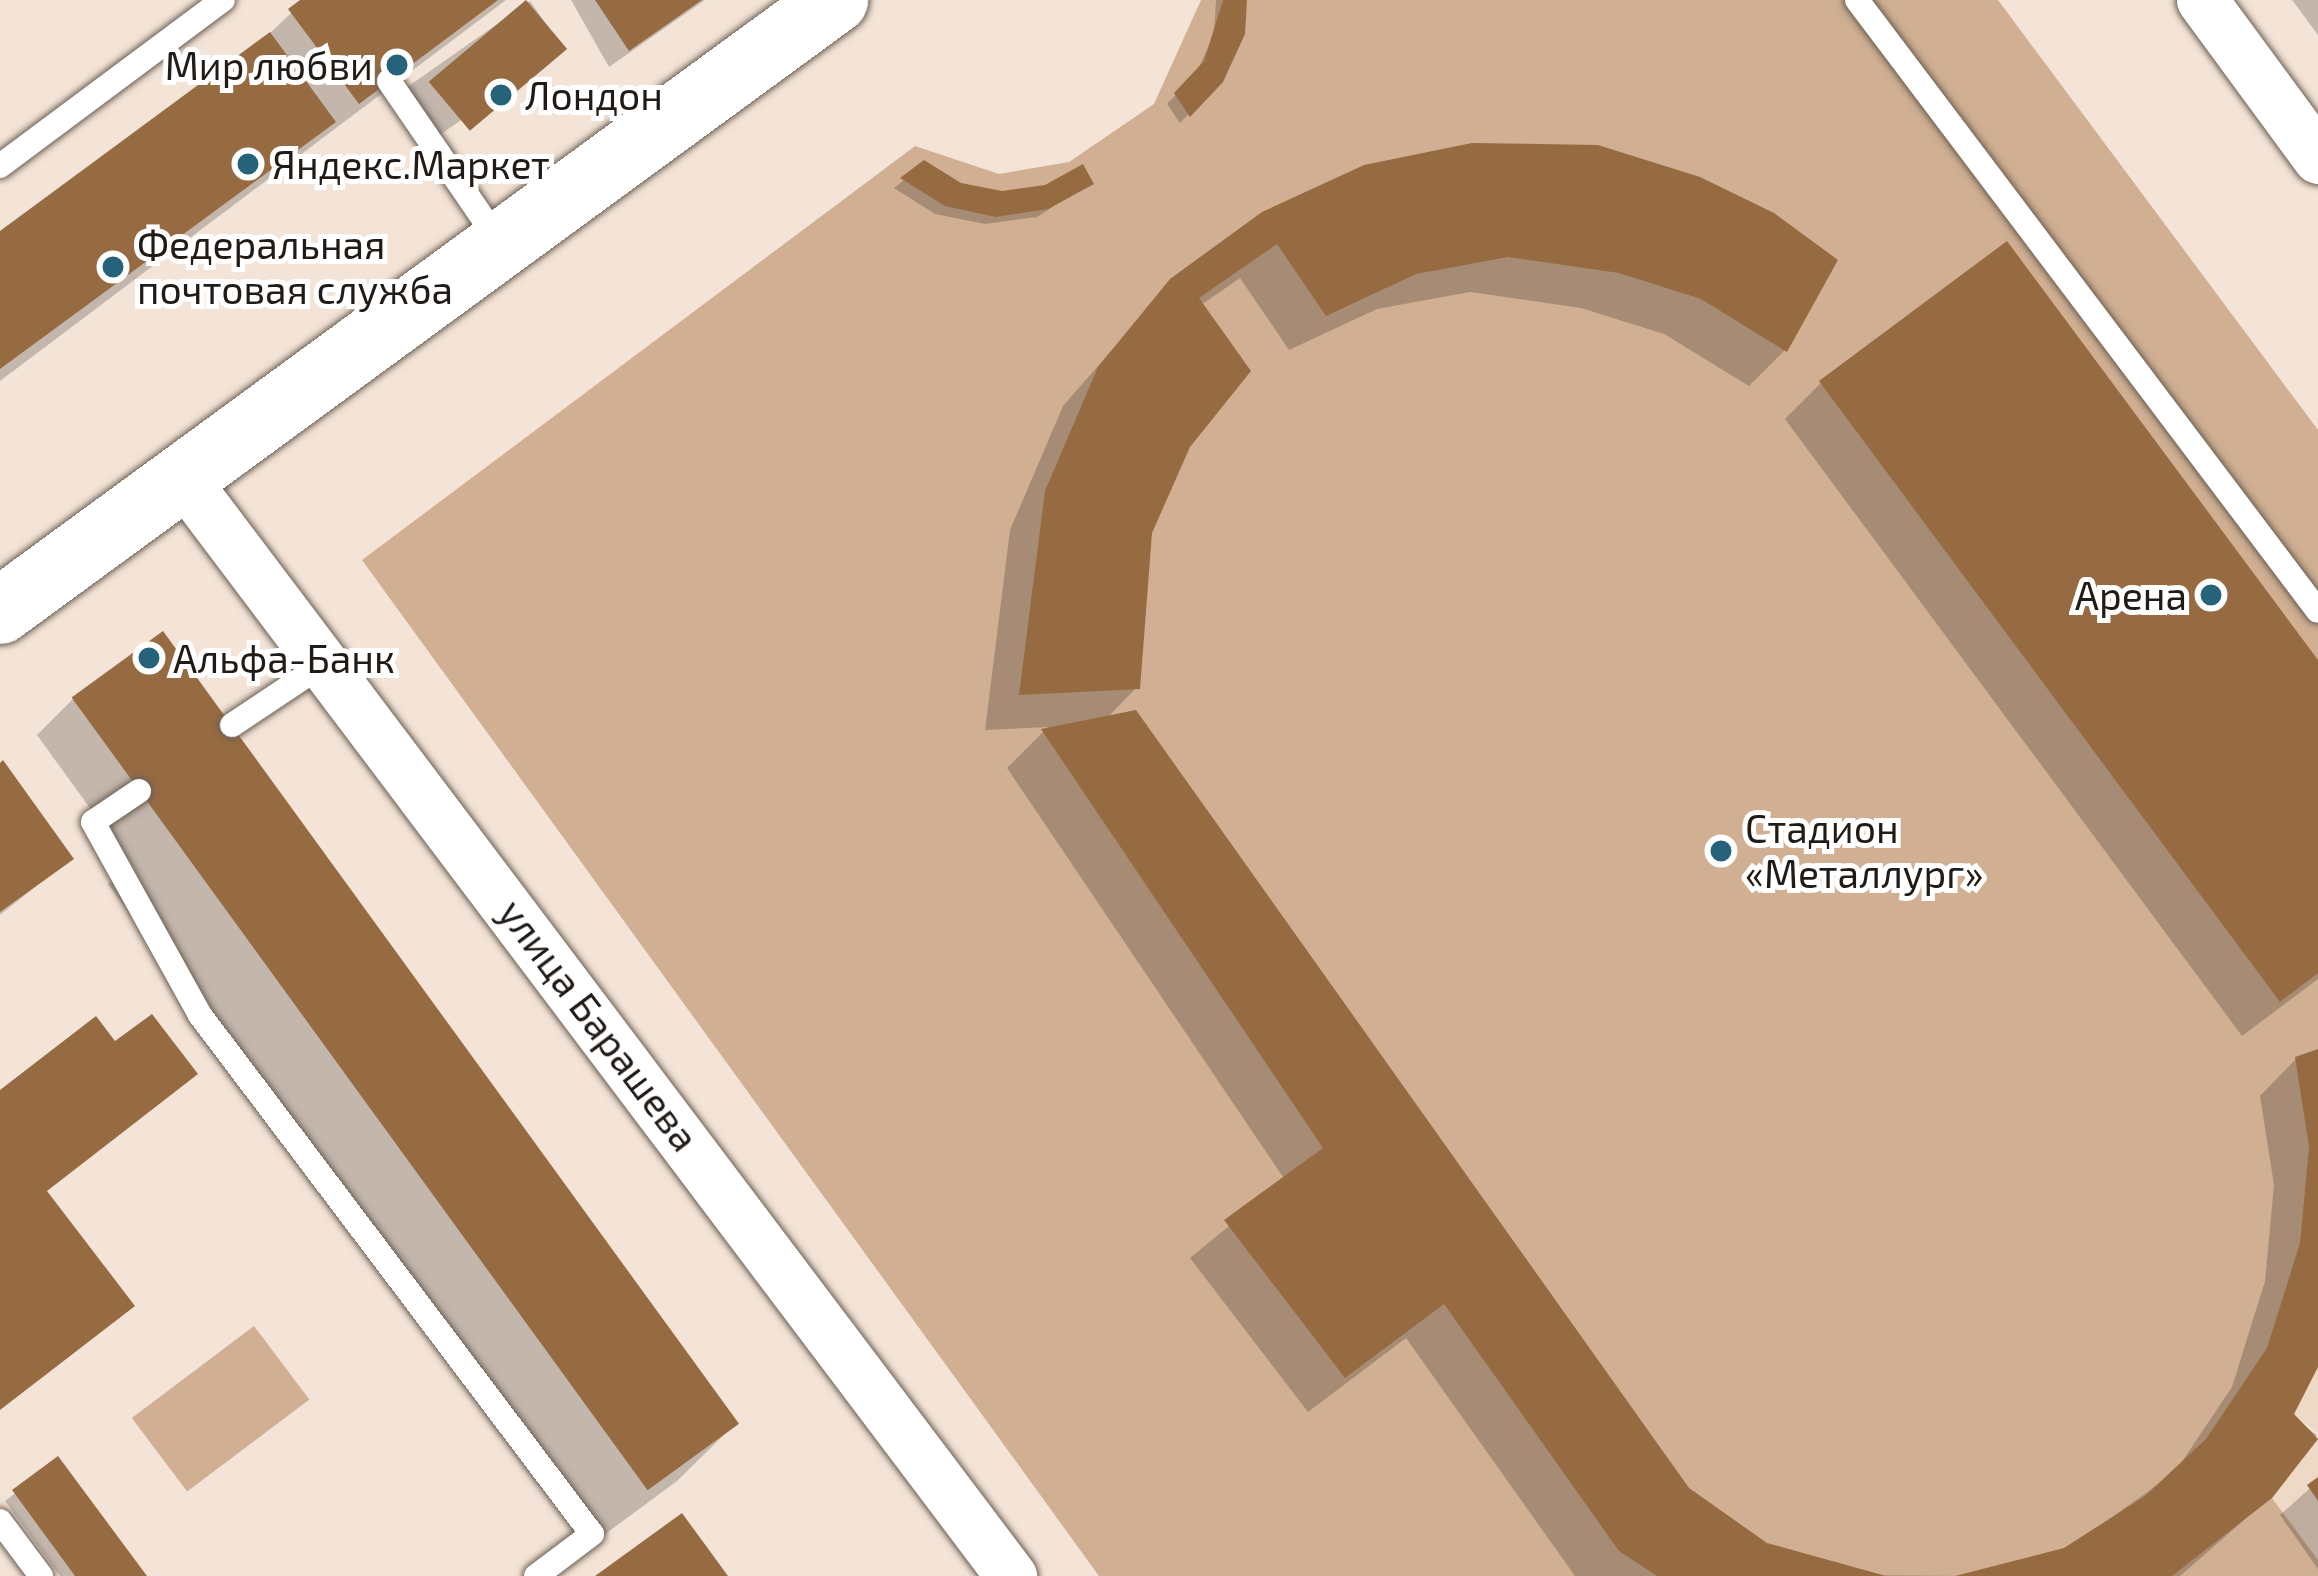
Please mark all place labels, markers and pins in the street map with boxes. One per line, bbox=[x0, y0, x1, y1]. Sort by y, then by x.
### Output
place label: Мир любви bbox=[165, 42, 373, 88]
marker: Мир любви bbox=[384, 52, 410, 78]
place label: Лондон bbox=[525, 72, 663, 118]
marker: Лондон bbox=[488, 82, 514, 108]
place label: Яндекс.Маркет bbox=[272, 141, 550, 187]
marker: Яндекс.Маркет bbox=[235, 151, 261, 177]
place label: Федеральная почтовая служба bbox=[137, 222, 453, 313]
marker: Федеральная почтовая служба bbox=[100, 254, 126, 280]
place label: Арена bbox=[2075, 572, 2187, 618]
marker: Арена bbox=[2198, 582, 2224, 608]
place label: Альфа-Банк bbox=[173, 635, 395, 681]
marker: Альфа-Банк bbox=[136, 645, 162, 671]
place label: Стадион «Металлург» bbox=[1745, 806, 1983, 897]
marker: Стадион «Металлург» bbox=[1708, 838, 1734, 864]

